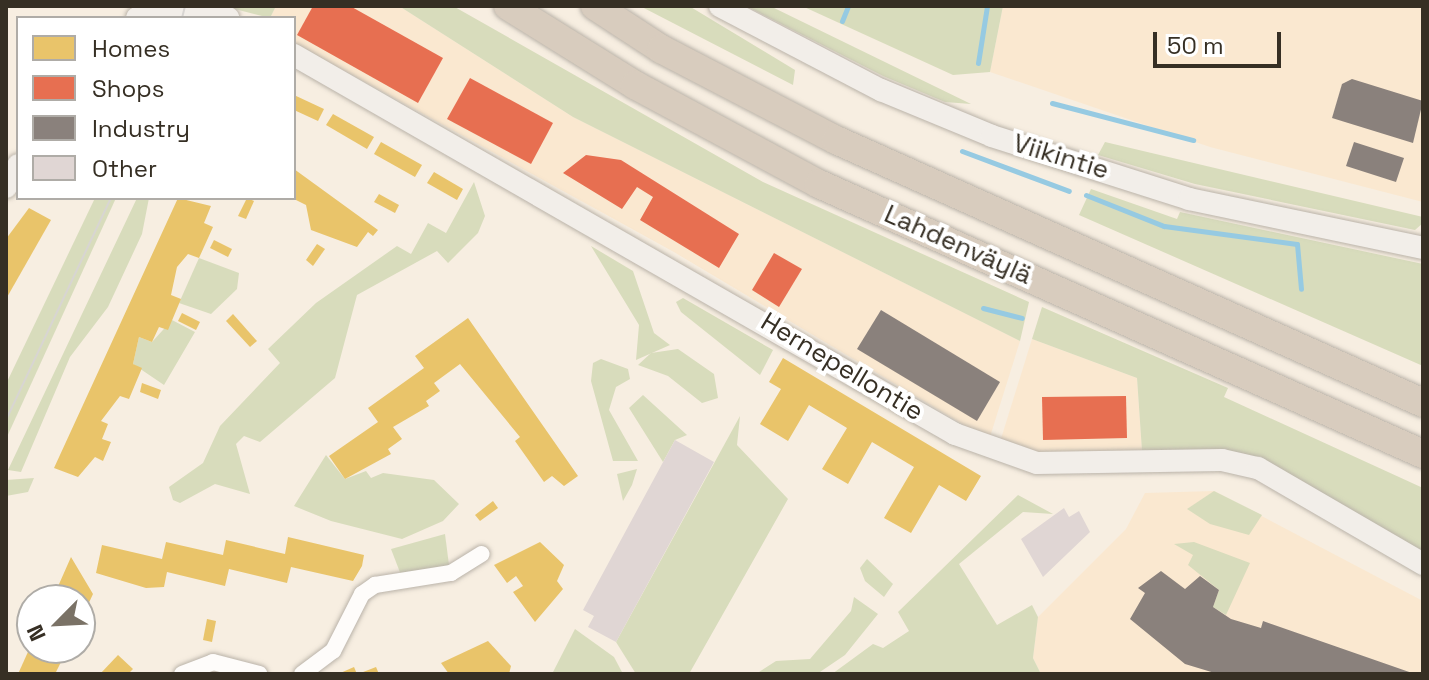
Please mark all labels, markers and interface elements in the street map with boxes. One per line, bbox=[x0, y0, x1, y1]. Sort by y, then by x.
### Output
legend bbox=[16, 16, 296, 200]
scale bar bbox=[1157, 16, 1285, 66]
text: 50 m bbox=[1167, 30, 1224, 61]
text: Homes bbox=[92, 33, 170, 64]
text: Shops bbox=[92, 73, 164, 104]
text: Industry bbox=[92, 113, 190, 144]
street label: Viikintie bbox=[1009, 128, 1113, 186]
text: Other bbox=[92, 153, 157, 184]
street label: Lahdenväylä bbox=[879, 199, 1037, 291]
street label: Hernepellontie bbox=[755, 306, 929, 428]
north arrow bbox=[16, 584, 96, 664]
text: N bbox=[20, 621, 52, 645]

